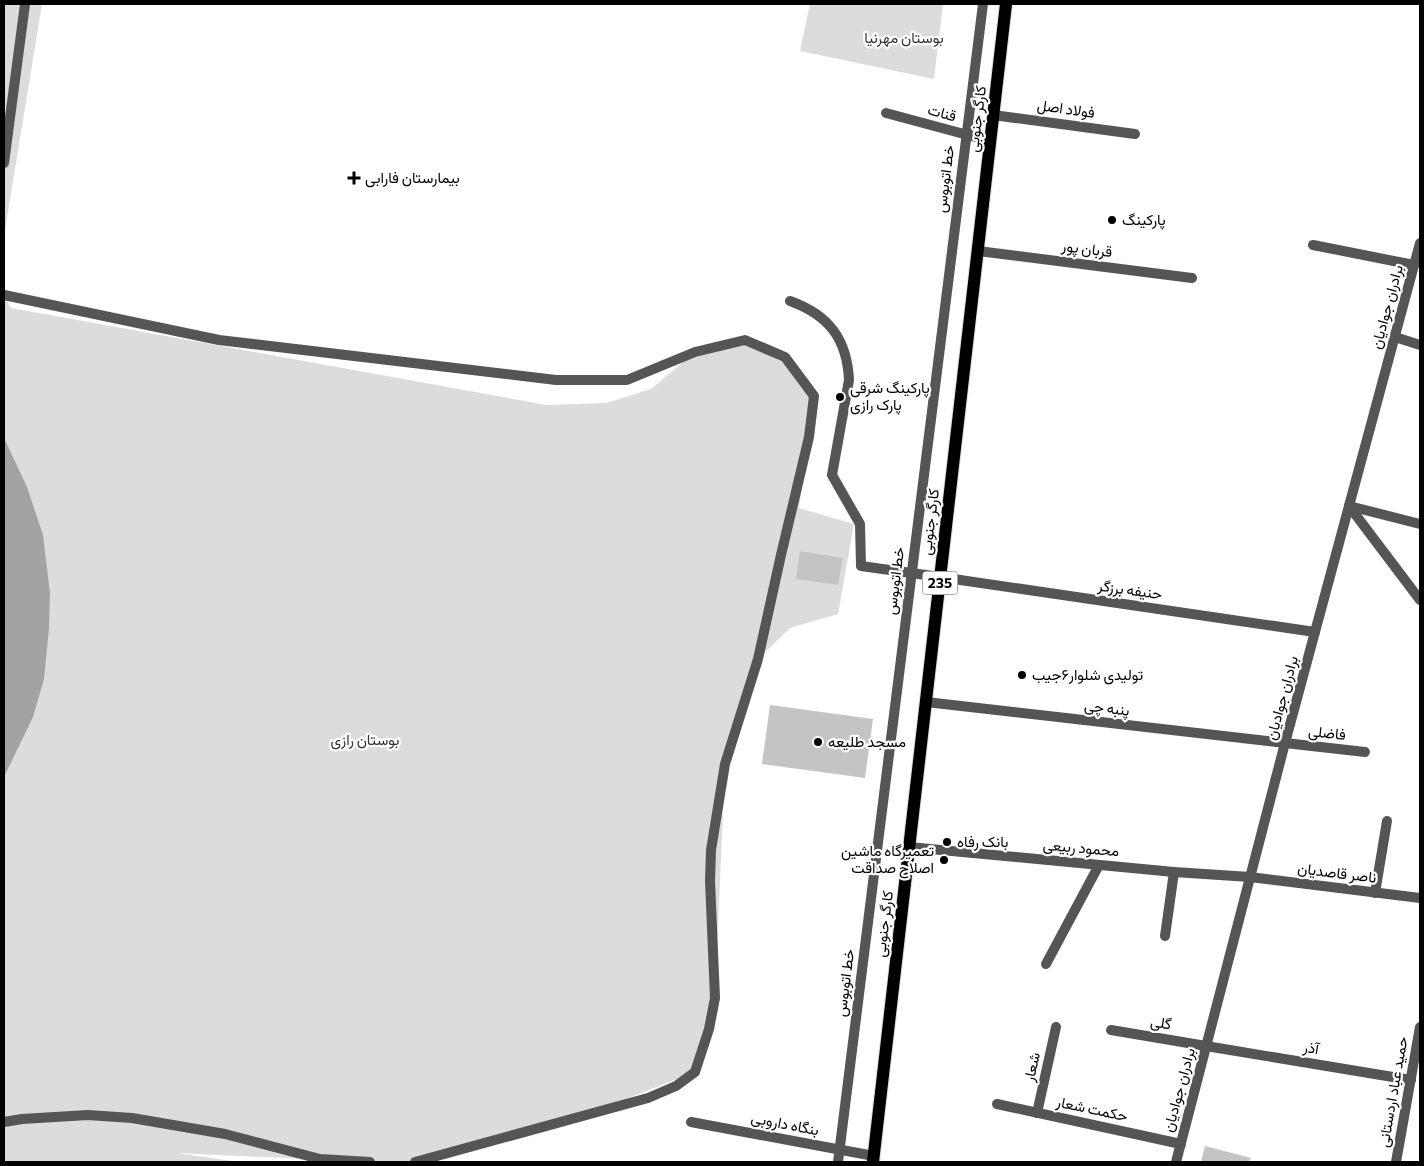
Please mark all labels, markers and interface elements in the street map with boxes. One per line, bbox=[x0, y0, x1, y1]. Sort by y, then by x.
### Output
park label: بوستان مهرنیا bbox=[864, 28, 944, 47]
street label: کارگر جنوبی bbox=[963, 84, 991, 153]
street label: فولاد اصل bbox=[1036, 95, 1096, 122]
street label: قنات bbox=[926, 100, 959, 125]
street label: خط اتوبوس bbox=[931, 144, 959, 214]
place label: بیمارستان فارابی bbox=[365, 168, 460, 188]
marker: بیمارستان فارابی bbox=[347, 171, 361, 185]
place label: پارکینگ bbox=[1122, 210, 1166, 230]
marker: پارکینگ bbox=[1106, 214, 1118, 226]
street label: قربان پور bbox=[1060, 236, 1114, 262]
street label: برادران جوادیان bbox=[1366, 263, 1407, 351]
place label: پارکینگ شرقی پارک رازی bbox=[850, 378, 930, 415]
marker: پارکینگ شرقی پارک رازی bbox=[834, 391, 846, 403]
street label: کارگر جنوبی bbox=[916, 487, 944, 556]
street label: خط اتوبوس bbox=[881, 546, 909, 616]
road number: 235 bbox=[922, 572, 958, 594]
street label: حنیفه برزگر bbox=[1096, 575, 1163, 603]
street label: برادران جوادیان bbox=[1261, 654, 1302, 742]
place label: تولیدی شلوار۶جیب bbox=[1032, 665, 1143, 685]
marker: تولیدی شلوار۶جیب bbox=[1016, 669, 1028, 681]
street label: پنبه چی bbox=[1083, 695, 1131, 721]
street label: فاضلی bbox=[1307, 721, 1347, 745]
park label: بوستان رازی bbox=[331, 730, 399, 750]
place label: مسجد طلیعه bbox=[828, 732, 906, 751]
marker: مسجد طلیعه bbox=[812, 736, 824, 748]
place label: بانک رفاه bbox=[957, 832, 1009, 851]
street label: محمود ربیعی bbox=[1042, 835, 1120, 861]
marker: بانک رفاه bbox=[941, 836, 953, 848]
place label: تعمیرگاه ماشین اصلاح صداقت bbox=[841, 841, 934, 879]
marker: تعمیرگاه ماشین اصلاح صداقت bbox=[938, 854, 950, 866]
street label: ناصر قاصدیان bbox=[1296, 858, 1378, 887]
street label: کارگر جنوبی bbox=[870, 889, 898, 958]
street label: خط اتوبوس bbox=[831, 948, 859, 1018]
street label: گلی bbox=[1149, 1011, 1173, 1035]
street label: حمید عباد اردستانی bbox=[1373, 1035, 1413, 1149]
street label: آذر bbox=[1301, 1037, 1322, 1058]
street label: برادران جوادیان bbox=[1158, 1046, 1199, 1134]
street label: شعار bbox=[1019, 1050, 1044, 1084]
street label: حکمت شعار bbox=[1054, 1091, 1130, 1125]
street label: بنگاه داروبی bbox=[749, 1108, 821, 1140]

